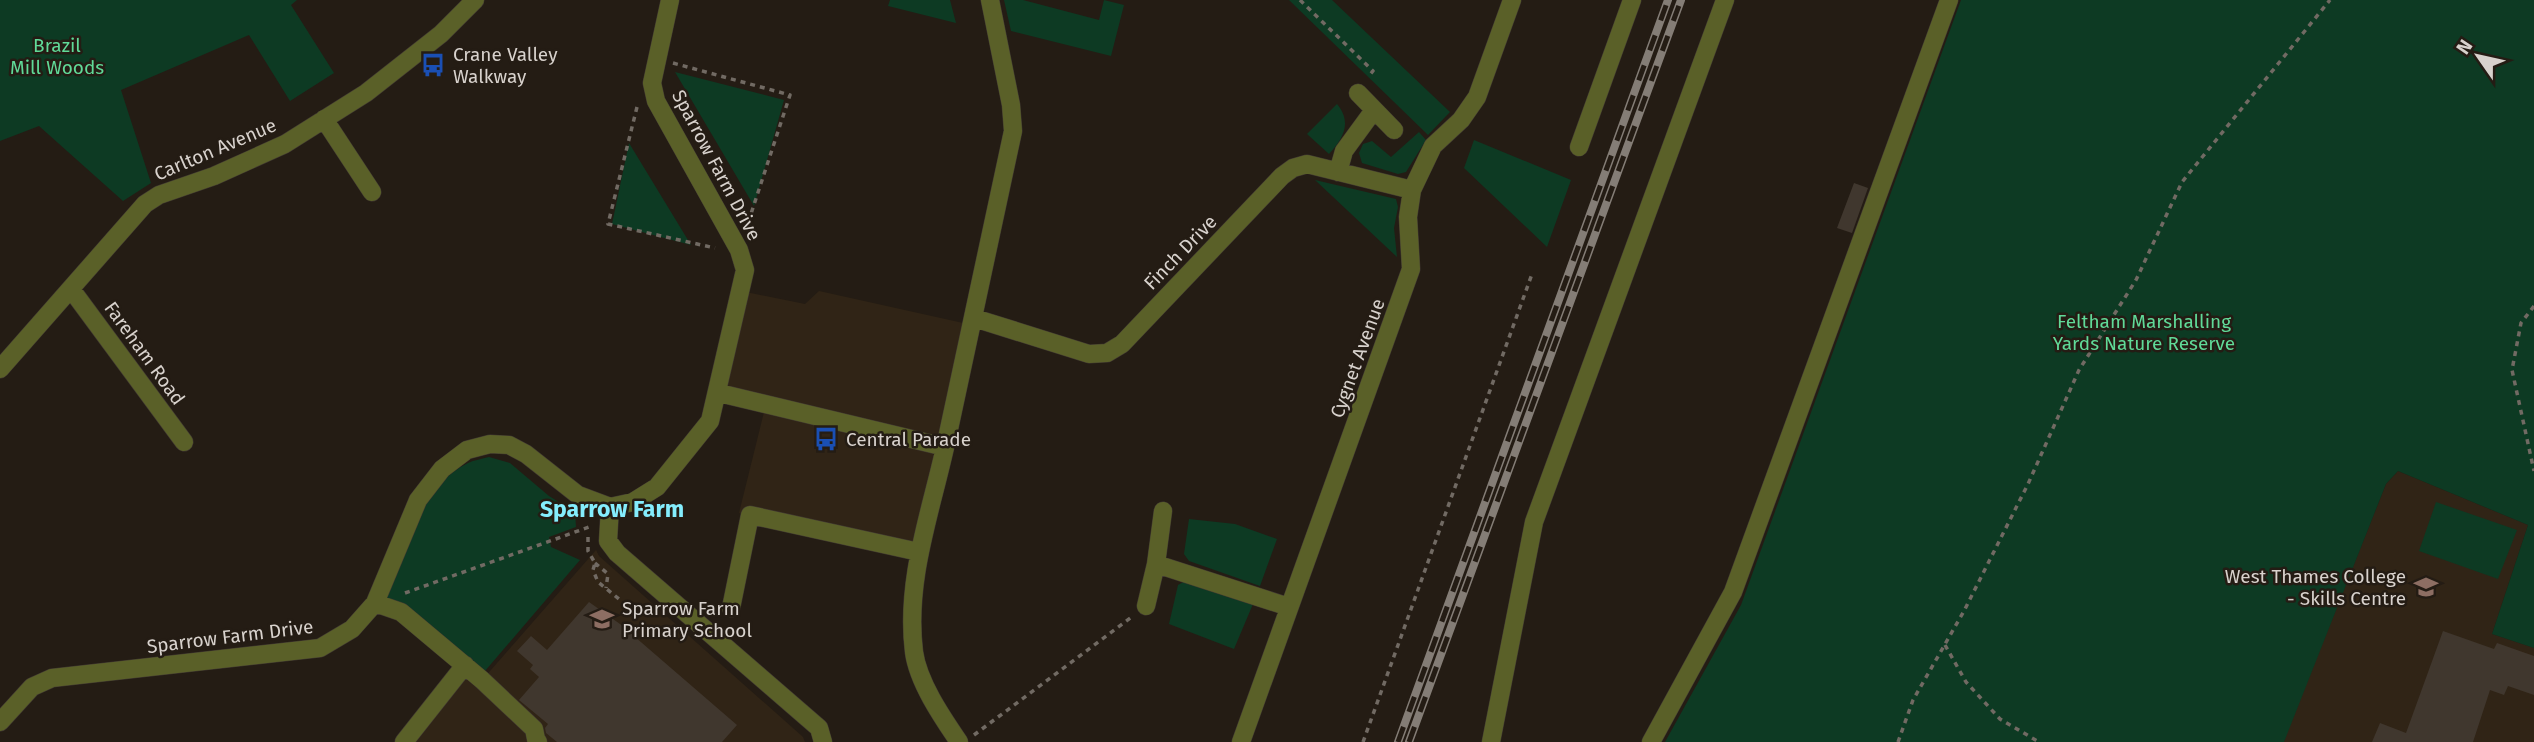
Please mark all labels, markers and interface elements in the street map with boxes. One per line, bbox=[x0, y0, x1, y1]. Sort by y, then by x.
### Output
north arrow bbox=[2443, 21, 2513, 91]
park label: Brazil Mill Woods bbox=[10, 34, 104, 79]
text: N bbox=[2451, 35, 2477, 58]
place label: Crane Valley Walkway bbox=[453, 43, 558, 88]
bus stop icon: Crane Valley Walkway bbox=[419, 51, 447, 79]
street label: Sparrow Farm Drive bbox=[667, 86, 766, 245]
street label: Carlton Avenue bbox=[151, 113, 280, 186]
street label: Finch Drive bbox=[1139, 210, 1222, 294]
street label: Cygnet Avenue bbox=[1325, 295, 1390, 421]
street label: Fareham Road bbox=[99, 297, 190, 410]
park label: Feltham Marshalling Yards Nature Reserve bbox=[2053, 310, 2235, 355]
bus stop icon: Central Parade bbox=[812, 425, 840, 453]
place label: Central Parade bbox=[846, 428, 971, 451]
district label: Sparrow Farm bbox=[540, 495, 684, 523]
place label: West Thames College - Skills Centre bbox=[2225, 565, 2406, 610]
school or university icon: West Thames College - Skills Centre bbox=[2412, 573, 2440, 601]
place label: Sparrow Farm Primary School bbox=[622, 597, 752, 642]
school or university icon: Sparrow Farm Primary School bbox=[588, 605, 616, 633]
street label: Sparrow Farm Drive bbox=[146, 615, 315, 658]

